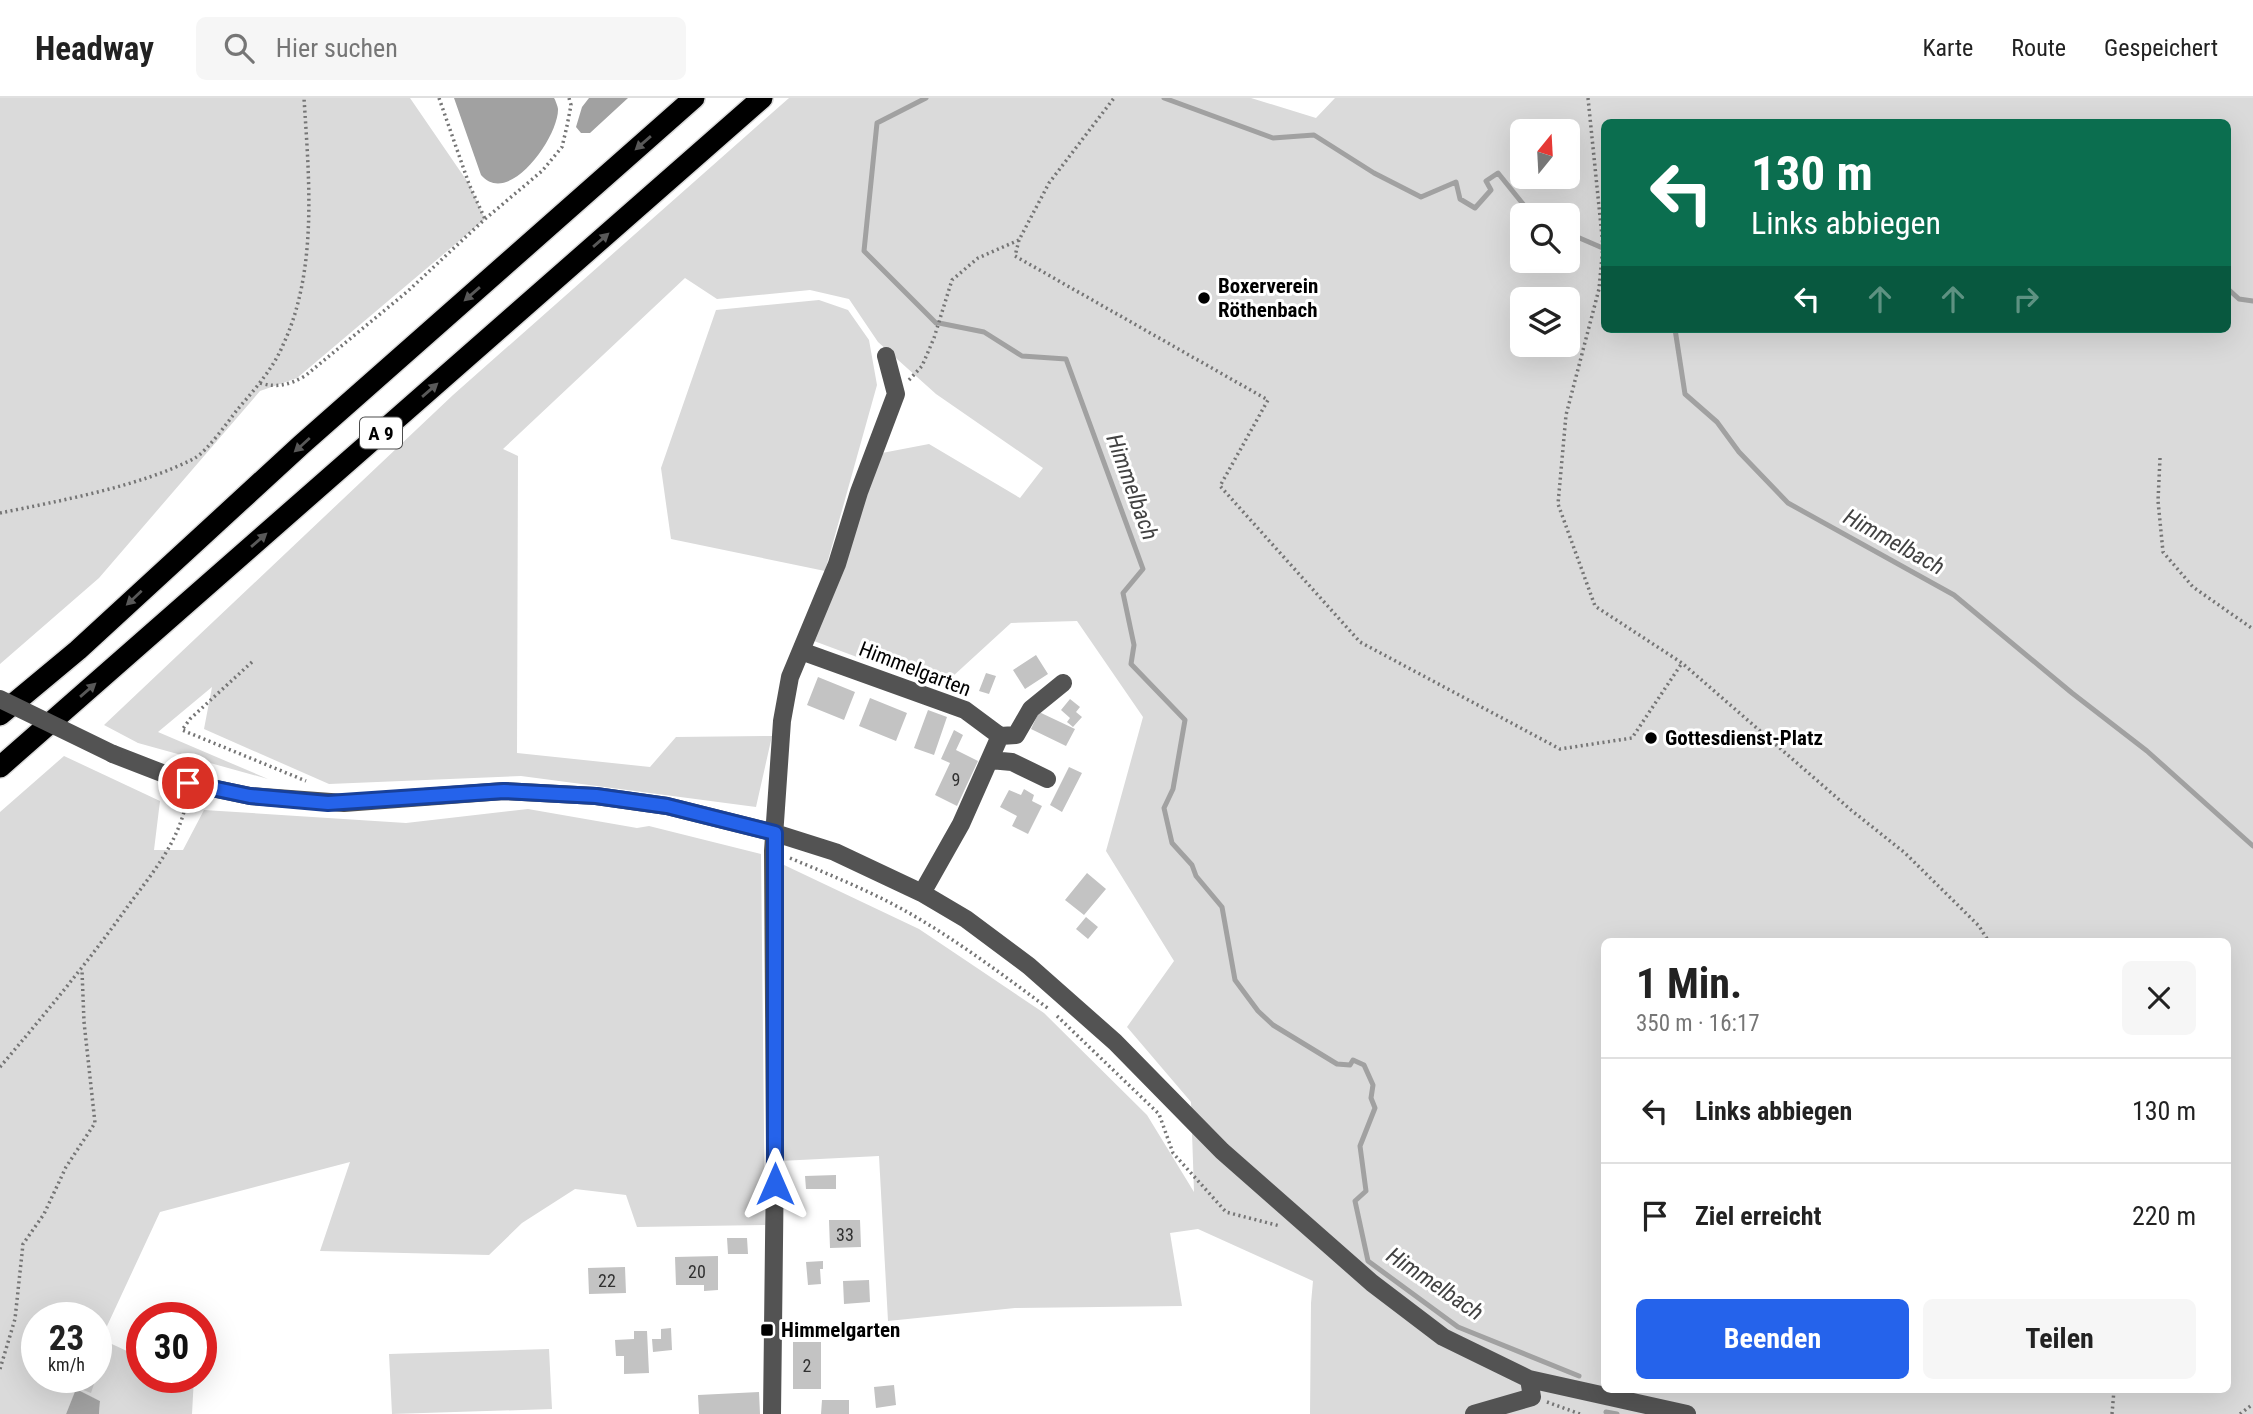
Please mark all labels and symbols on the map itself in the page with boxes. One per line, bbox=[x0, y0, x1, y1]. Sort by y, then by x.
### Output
north arrow bbox=[1510, 119, 1580, 189]
one-way arrow bbox=[634, 135, 652, 151]
one-way arrow bbox=[592, 232, 609, 248]
place label: Boxerverein Röthenbach bbox=[1218, 274, 1318, 322]
one-way arrow bbox=[463, 286, 481, 302]
marker: Boxerverein Röthenbach bbox=[1196, 290, 1212, 306]
one-way arrow bbox=[422, 383, 439, 398]
road number: A 9 bbox=[360, 418, 402, 448]
water label: Himmelbach bbox=[1100, 430, 1164, 544]
one-way arrow bbox=[294, 436, 311, 452]
water label: Himmelbach bbox=[1839, 503, 1949, 581]
one-way arrow bbox=[251, 533, 268, 548]
one-way arrow bbox=[126, 590, 143, 606]
street label: Himmelgarten bbox=[856, 637, 974, 701]
one-way arrow bbox=[79, 682, 97, 698]
place label: Gottesdienst-Platz bbox=[1665, 726, 1823, 750]
marker: Gottesdienst-Platz bbox=[1643, 730, 1659, 746]
pin bbox=[158, 753, 218, 813]
house number: 9 bbox=[952, 769, 960, 790]
position arrow bbox=[738, 1147, 812, 1221]
house number: 33 bbox=[836, 1224, 854, 1245]
water label: Himmelbach bbox=[1381, 1242, 1489, 1326]
house number: 20 bbox=[688, 1261, 706, 1282]
house number: 22 bbox=[598, 1270, 616, 1291]
speed limit sign: 30 bbox=[126, 1302, 217, 1393]
place label: Himmelgarten bbox=[781, 1318, 900, 1342]
marker: Himmelgarten bbox=[759, 1322, 775, 1338]
house number: 2 bbox=[803, 1355, 812, 1376]

